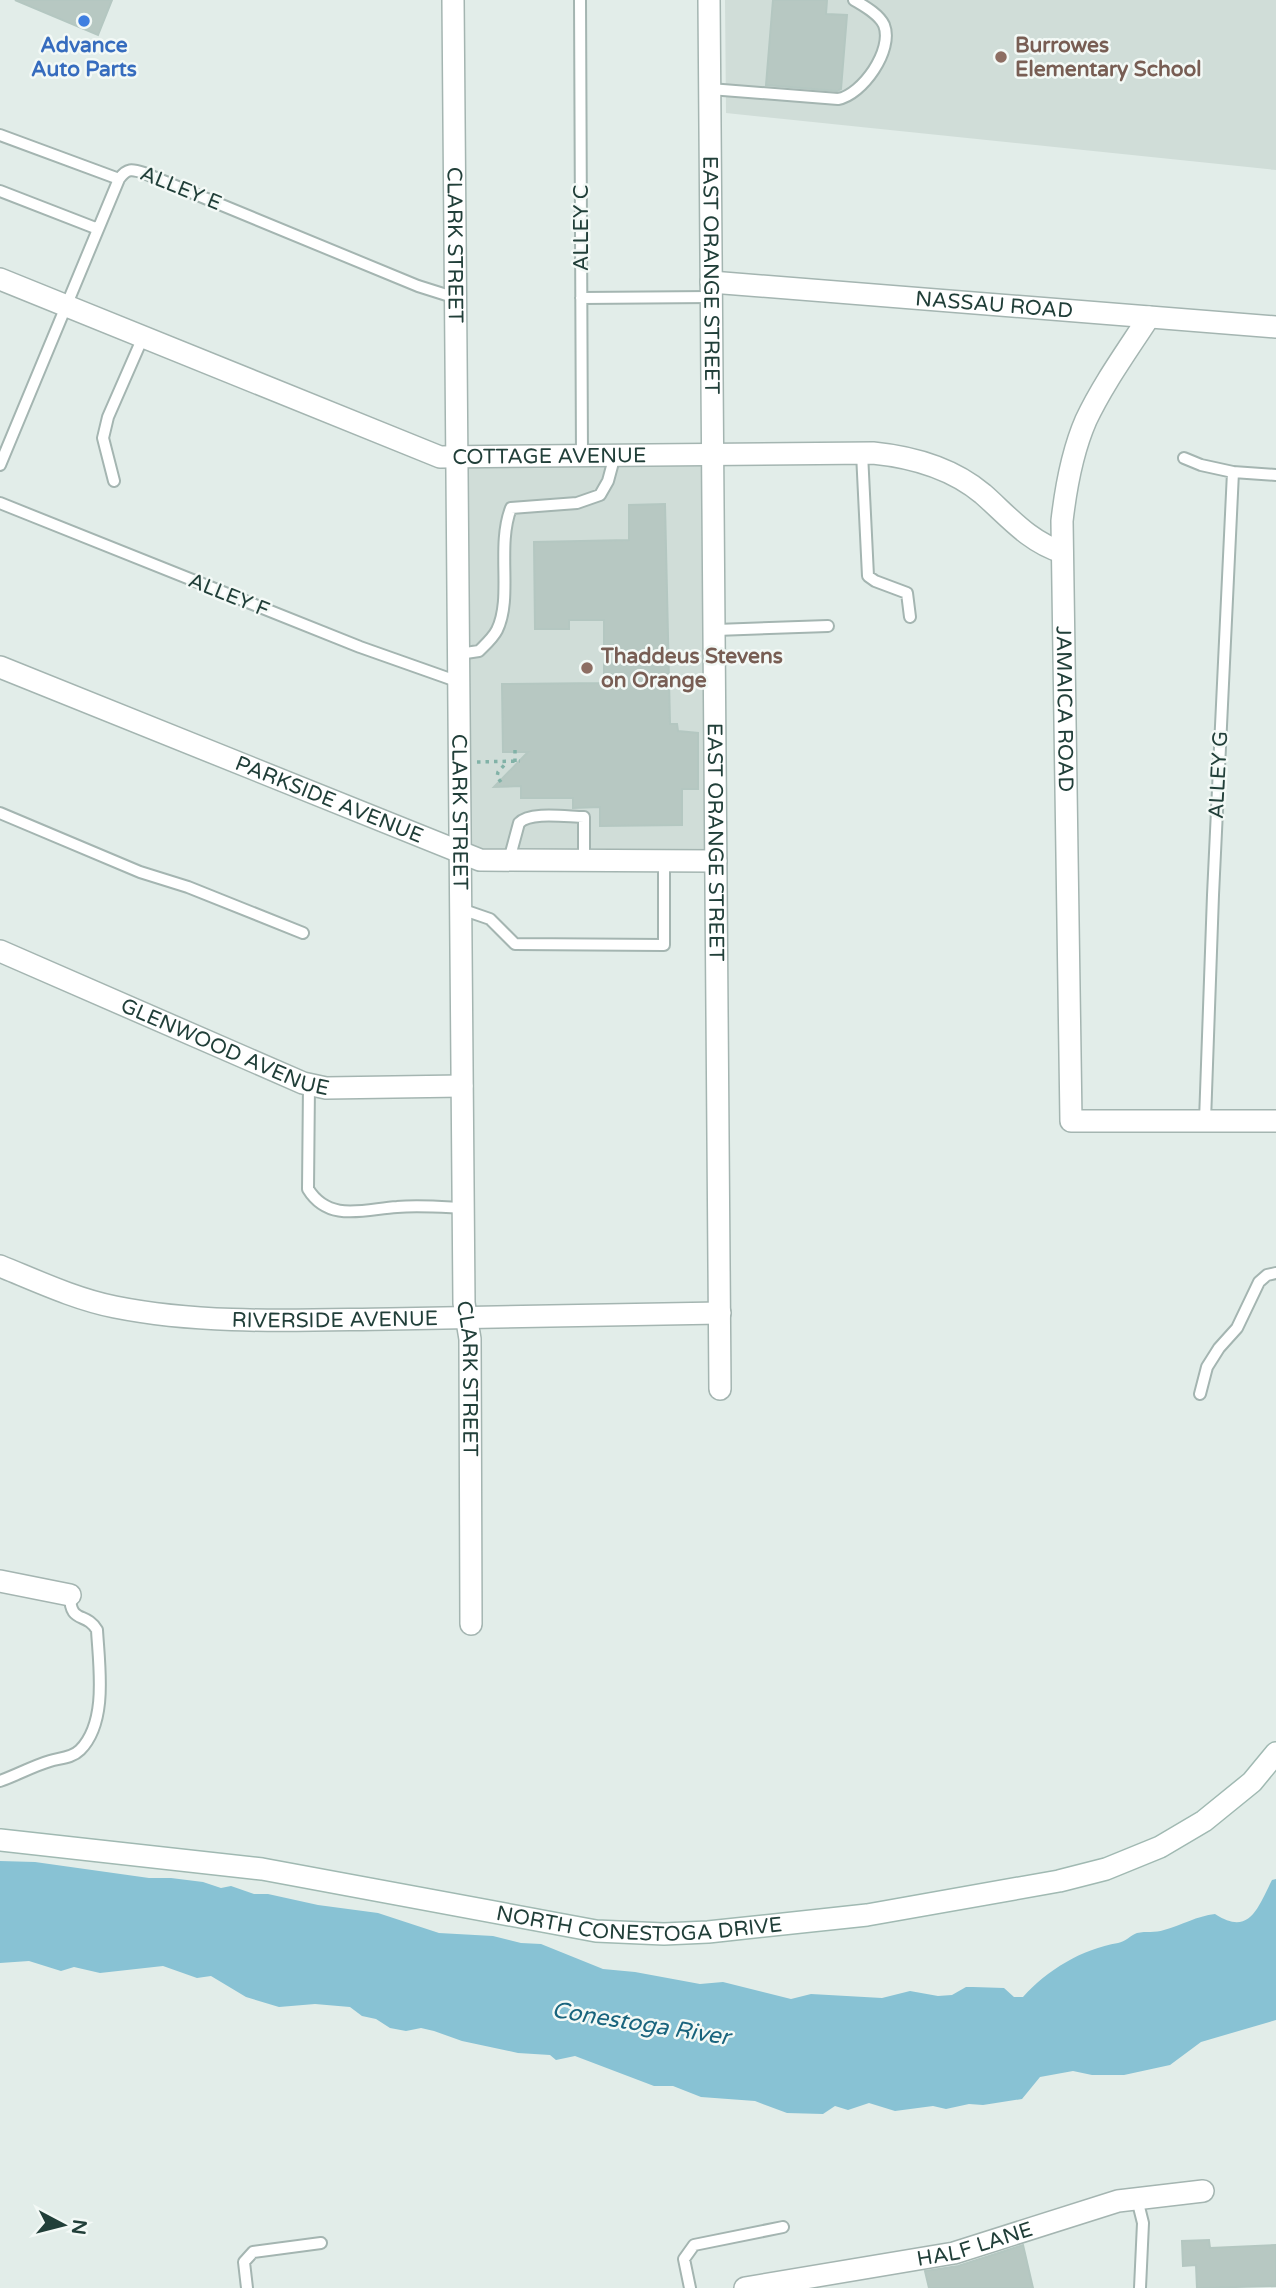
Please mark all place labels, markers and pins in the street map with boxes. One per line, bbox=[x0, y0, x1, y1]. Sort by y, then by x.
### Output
marker: Advance Auto Parts bbox=[76, 13, 92, 29]
place label: Advance Auto Parts bbox=[31, 33, 137, 82]
place label: Burrowes Elementary School bbox=[1015, 33, 1202, 82]
marker: Burrowes Elementary School bbox=[993, 49, 1009, 65]
place label: Thaddeus Stevens on Orange bbox=[600, 644, 783, 693]
marker: Thaddeus Stevens on Orange bbox=[579, 660, 595, 676]

